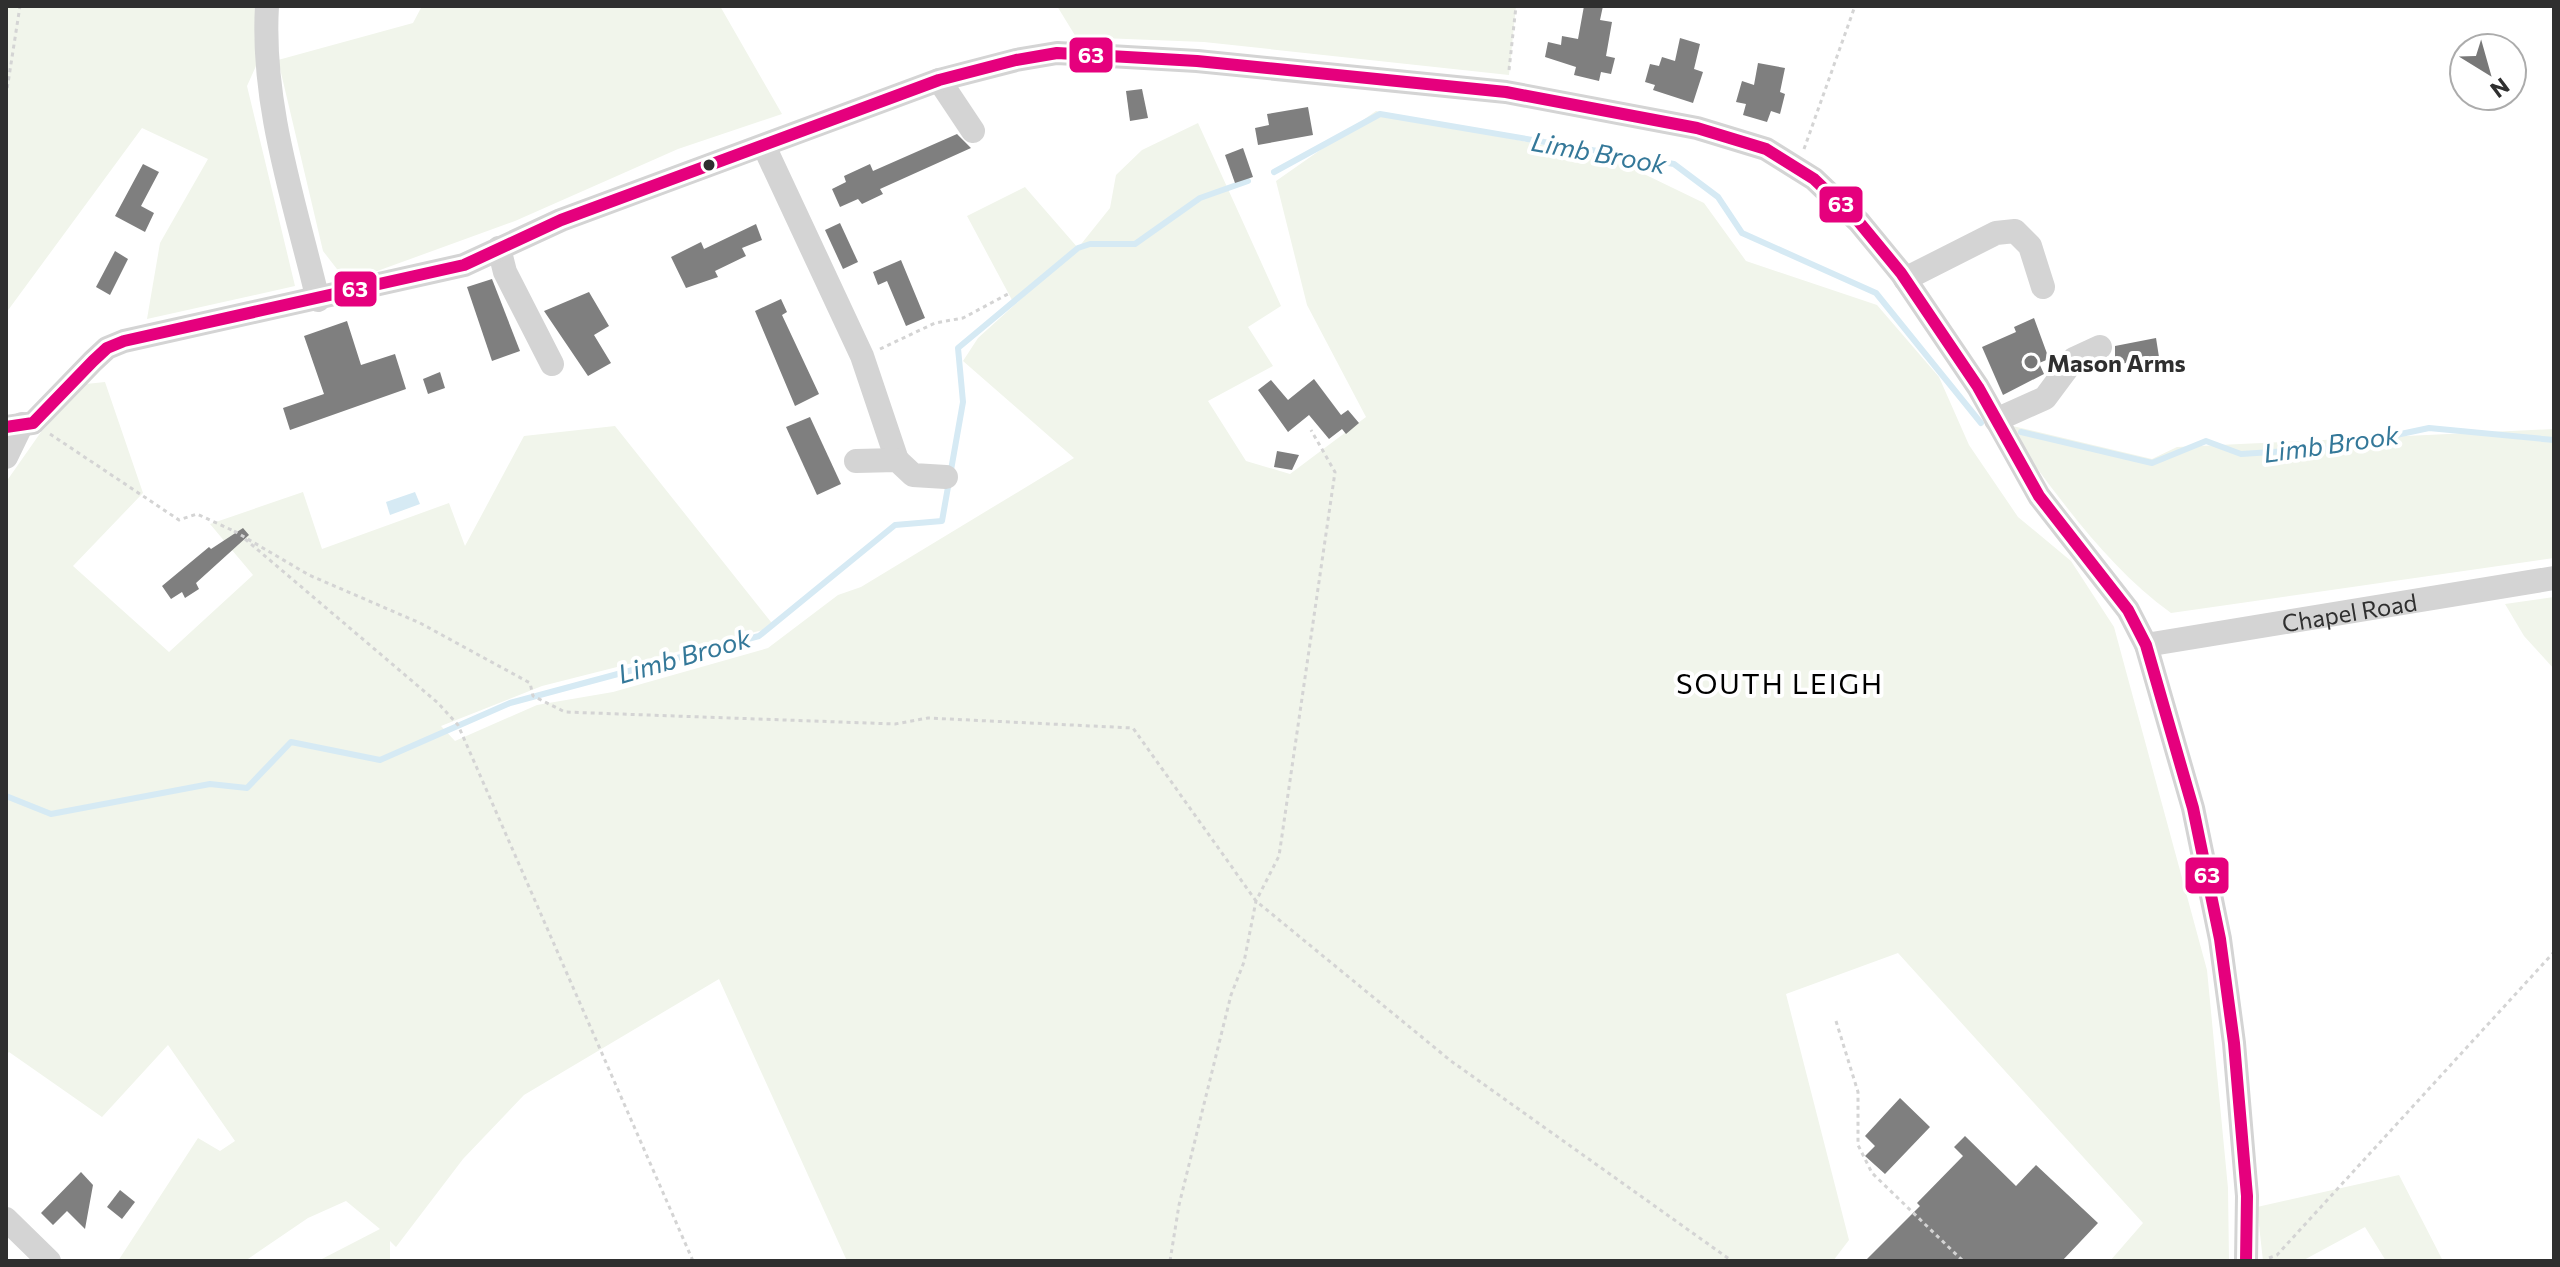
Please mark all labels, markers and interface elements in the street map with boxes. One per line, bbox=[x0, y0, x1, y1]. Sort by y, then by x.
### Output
north arrow bbox=[2448, 32, 2528, 112]
line badge: 63 bbox=[1068, 36, 1114, 74]
text: 63 bbox=[1078, 41, 1104, 68]
text: N bbox=[2486, 73, 2515, 104]
water label: Limb Brook bbox=[1529, 125, 1670, 179]
unlabelled marker bbox=[701, 157, 717, 173]
line badge: 63 bbox=[1818, 185, 1864, 224]
text: 63 bbox=[1828, 190, 1854, 217]
line badge: 63 bbox=[333, 270, 378, 308]
text: 63 bbox=[342, 275, 368, 302]
place label: Mason Arms bbox=[2047, 348, 2186, 377]
marker: Mason Arms bbox=[2022, 353, 2040, 371]
water label: Limb Brook bbox=[2261, 418, 2402, 468]
street label: Chapel Road bbox=[2280, 586, 2419, 637]
water label: Limb Brook bbox=[614, 621, 755, 689]
district label: SOUTH LEIGH bbox=[1676, 666, 1884, 700]
line badge: 63 bbox=[2184, 856, 2230, 895]
text: 63 bbox=[2194, 861, 2220, 888]

